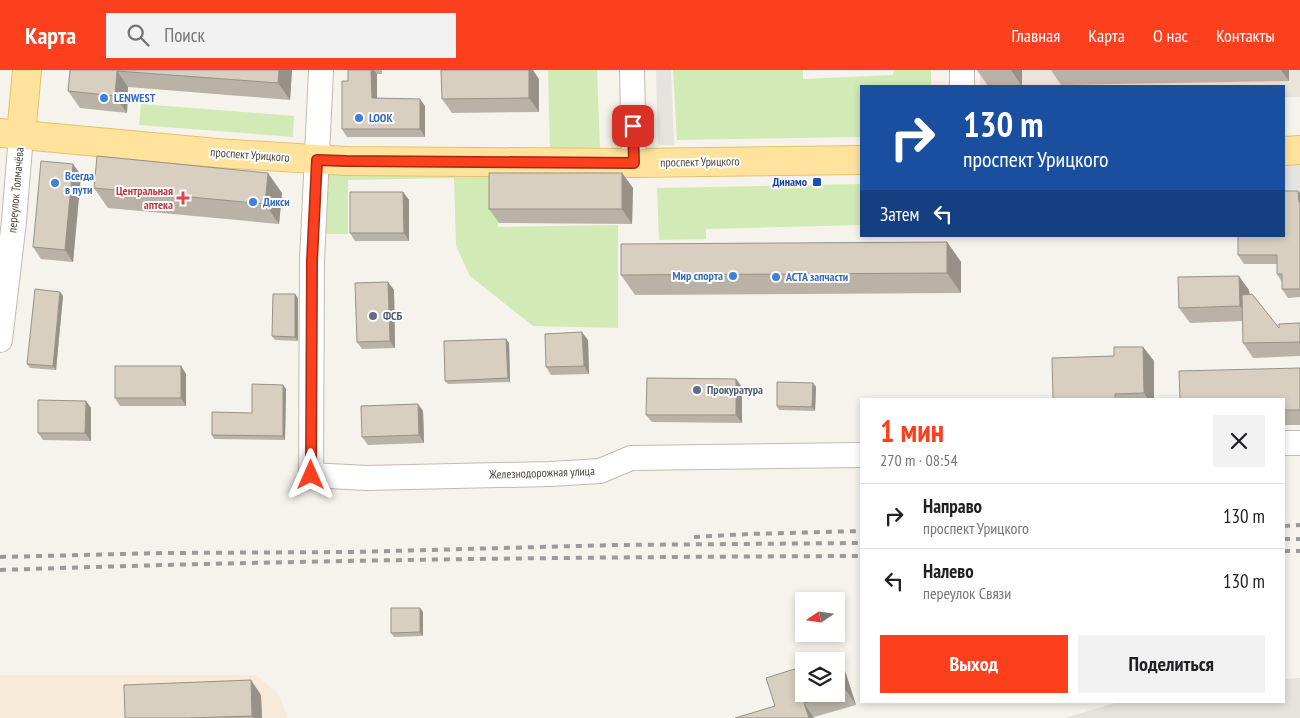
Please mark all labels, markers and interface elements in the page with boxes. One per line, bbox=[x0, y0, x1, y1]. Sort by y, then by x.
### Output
search box bbox=[106, 13, 456, 58]
text: Карта bbox=[25, 20, 76, 51]
icon: search bbox=[124, 21, 152, 49]
text: Поиск bbox=[164, 23, 205, 47]
text: Главная bbox=[1012, 24, 1060, 47]
text: Карта bbox=[1088, 24, 1125, 47]
text: О нас bbox=[1153, 24, 1188, 47]
text: Контакты bbox=[1216, 24, 1275, 47]
place label: LENWEST bbox=[114, 90, 156, 105]
marker: LENWEST bbox=[98, 92, 110, 104]
text: 130 m bbox=[963, 101, 1044, 147]
pin bbox=[612, 105, 654, 147]
icon: right bbox=[880, 105, 945, 170]
place label: LOOK bbox=[369, 110, 393, 125]
marker: LOOK bbox=[353, 112, 365, 124]
icon: arrive bbox=[619, 112, 647, 140]
street label: проспект Урицкого bbox=[210, 144, 290, 165]
text: проспект Урицкого bbox=[963, 145, 1109, 173]
street label: переулок Толмачёва bbox=[4, 146, 27, 233]
street label: проспект Урицкого bbox=[660, 153, 740, 170]
place label: Всегда в пути bbox=[65, 168, 94, 197]
place label: Динамо bbox=[772, 174, 808, 189]
marker: Динамо bbox=[811, 176, 823, 188]
marker: Всегда в пути bbox=[49, 177, 61, 189]
place label: Центральная аптека bbox=[116, 183, 173, 212]
marker: Центральная аптека bbox=[177, 192, 189, 204]
place label: Дикси bbox=[263, 194, 290, 209]
marker: Дикси bbox=[247, 196, 259, 208]
icon: left bbox=[929, 200, 957, 228]
text: Затем bbox=[880, 202, 919, 226]
place label: Мир спорта bbox=[673, 268, 723, 283]
place label: АСТА запчасти bbox=[785, 269, 848, 284]
marker: Мир спорта bbox=[727, 270, 739, 282]
marker: АСТА запчасти bbox=[770, 271, 782, 283]
place label: ФСБ bbox=[383, 308, 403, 323]
marker: ФСБ bbox=[367, 310, 379, 322]
place label: Прокуратура bbox=[707, 382, 763, 397]
marker: Прокуратура bbox=[691, 384, 703, 396]
text: 1 мин bbox=[880, 411, 944, 450]
button: close bbox=[1213, 415, 1265, 467]
position arrow bbox=[284, 448, 336, 500]
text: 270 m · 08:54 bbox=[880, 450, 958, 470]
street label: Железнодорожная улица bbox=[488, 463, 595, 482]
text: Направо bbox=[923, 494, 982, 518]
icon: right bbox=[880, 502, 908, 530]
text: 130 m bbox=[1223, 504, 1265, 528]
text: проспект Урицкого bbox=[923, 518, 1029, 538]
text: Налево bbox=[923, 559, 974, 583]
icon: left bbox=[880, 567, 908, 595]
text: 130 m bbox=[1223, 569, 1265, 593]
text: переулок Связи bbox=[923, 583, 1011, 603]
north arrow bbox=[795, 592, 845, 642]
map controls bbox=[795, 592, 845, 702]
button: Выход bbox=[880, 635, 1068, 693]
button: Поделиться bbox=[1078, 635, 1265, 693]
button: layers bbox=[795, 652, 845, 702]

